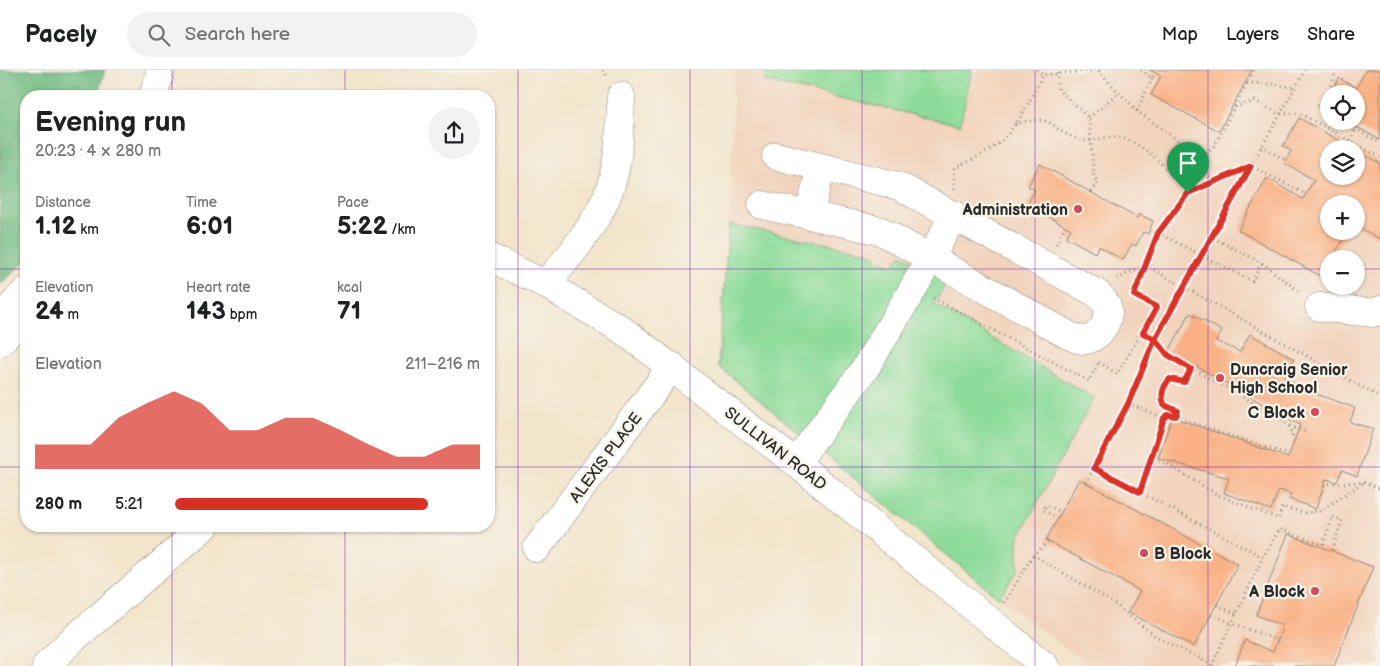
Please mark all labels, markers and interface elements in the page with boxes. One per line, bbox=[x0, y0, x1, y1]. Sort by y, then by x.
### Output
search box bbox=[127, 12, 477, 57]
text: Pacely bbox=[25, 20, 97, 49]
icon: search bbox=[145, 21, 173, 49]
text: Search here bbox=[185, 23, 290, 46]
text: Map bbox=[1162, 24, 1198, 45]
text: Layers bbox=[1226, 24, 1279, 45]
text: Share bbox=[1307, 24, 1355, 45]
map controls bbox=[1320, 85, 1365, 295]
button: locate bbox=[1320, 85, 1365, 130]
text: Evening run bbox=[35, 106, 186, 139]
button: share bbox=[428, 107, 480, 159]
button: layers bbox=[1320, 140, 1365, 185]
text: 20:23 · 4 × 280 m bbox=[35, 142, 161, 161]
pin bbox=[1167, 142, 1209, 193]
icon: arrive bbox=[1174, 149, 1202, 177]
text: Distance bbox=[35, 194, 91, 211]
text: Time bbox=[186, 194, 217, 211]
text: Pace bbox=[337, 194, 369, 211]
button: + bbox=[1320, 195, 1365, 240]
place label: Administration bbox=[962, 201, 1068, 220]
marker: Administration bbox=[1072, 203, 1084, 215]
text: 1.12 bbox=[35, 211, 77, 242]
text: 6:01 bbox=[186, 211, 233, 242]
text: 5:22 bbox=[337, 211, 387, 242]
text: km bbox=[77, 221, 99, 238]
text: /km bbox=[387, 221, 416, 238]
button: − bbox=[1320, 250, 1365, 295]
text: Elevation bbox=[35, 279, 93, 296]
text: Heart rate bbox=[186, 279, 251, 296]
text: kcal bbox=[337, 279, 362, 296]
text: 24 bbox=[35, 296, 64, 327]
text: 143 bbox=[186, 296, 226, 327]
text: 71 bbox=[337, 296, 361, 327]
text: m bbox=[64, 306, 79, 323]
text: bpm bbox=[226, 306, 257, 323]
text: Elevation bbox=[35, 355, 102, 374]
text: 211–216 m bbox=[405, 355, 480, 374]
place label: Duncraig Senior High School bbox=[1230, 361, 1348, 398]
marker: Duncraig Senior High School bbox=[1214, 372, 1226, 384]
street label: SULLIVAN ROAD bbox=[720, 404, 830, 495]
place label: C Block bbox=[1248, 404, 1306, 423]
marker: C Block bbox=[1309, 406, 1321, 418]
street label: ALEXIS PLACE bbox=[566, 409, 646, 507]
text: 280 m bbox=[35, 495, 82, 514]
text: 5:21 bbox=[115, 495, 143, 514]
place label: B Block bbox=[1154, 545, 1212, 564]
marker: B Block bbox=[1138, 547, 1150, 559]
place label: A Block bbox=[1248, 583, 1306, 602]
marker: A Block bbox=[1309, 585, 1321, 597]

